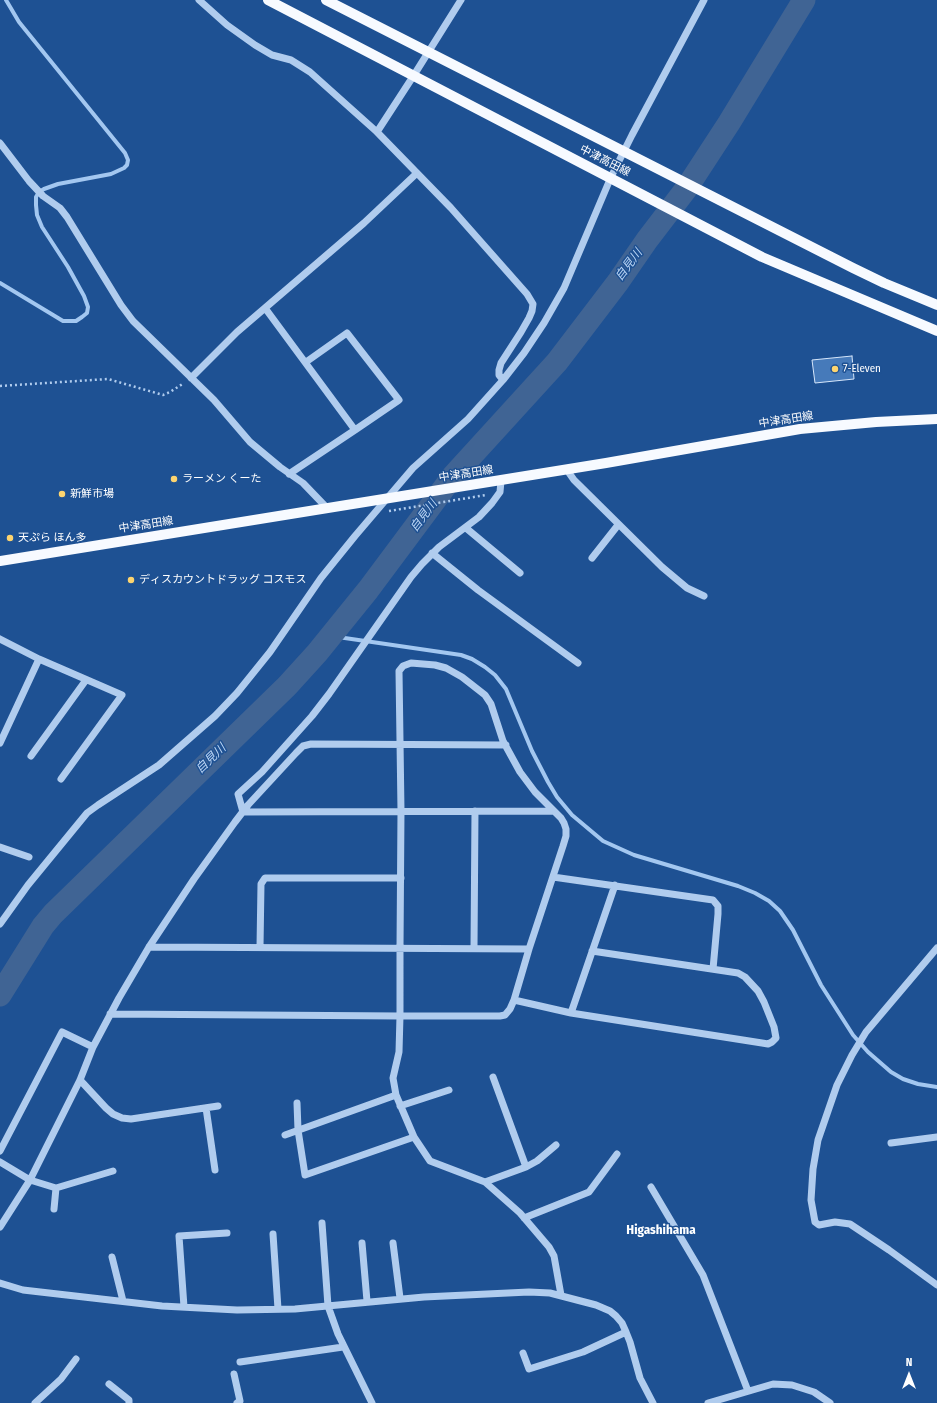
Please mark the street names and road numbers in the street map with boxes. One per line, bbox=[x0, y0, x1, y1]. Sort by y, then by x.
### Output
street label: 中津高田線 bbox=[578, 143, 632, 179]
street label: 中津高田線 bbox=[758, 409, 814, 431]
street label: 中津高田線 bbox=[438, 463, 494, 485]
street label: 中津高田線 bbox=[118, 514, 174, 536]

